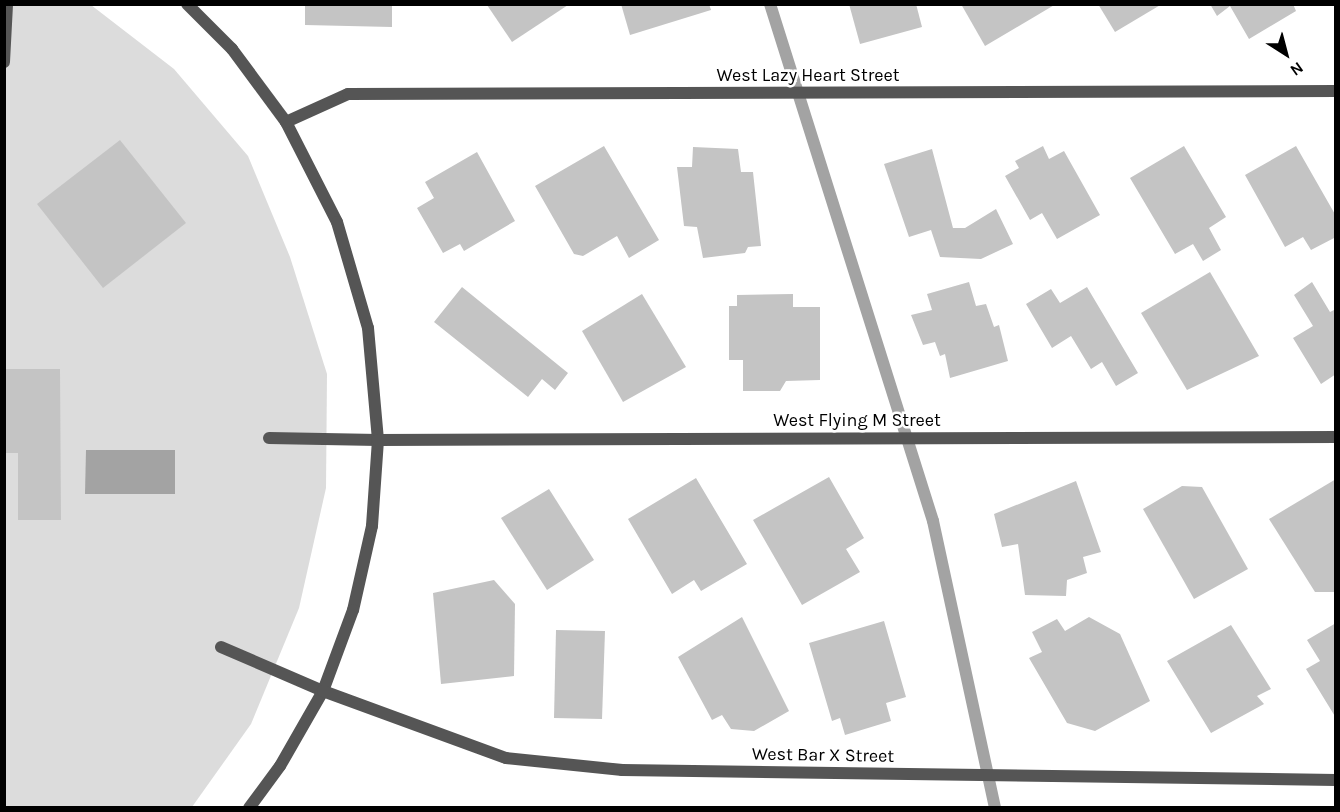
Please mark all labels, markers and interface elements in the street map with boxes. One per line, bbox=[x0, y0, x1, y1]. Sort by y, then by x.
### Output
north arrow bbox=[1256, 24, 1316, 84]
text: N bbox=[1287, 58, 1307, 80]
street label: West Lazy Heart Street bbox=[717, 64, 899, 86]
street label: West Flying M Street bbox=[773, 409, 941, 431]
street label: West Bar X Street bbox=[752, 743, 894, 767]

